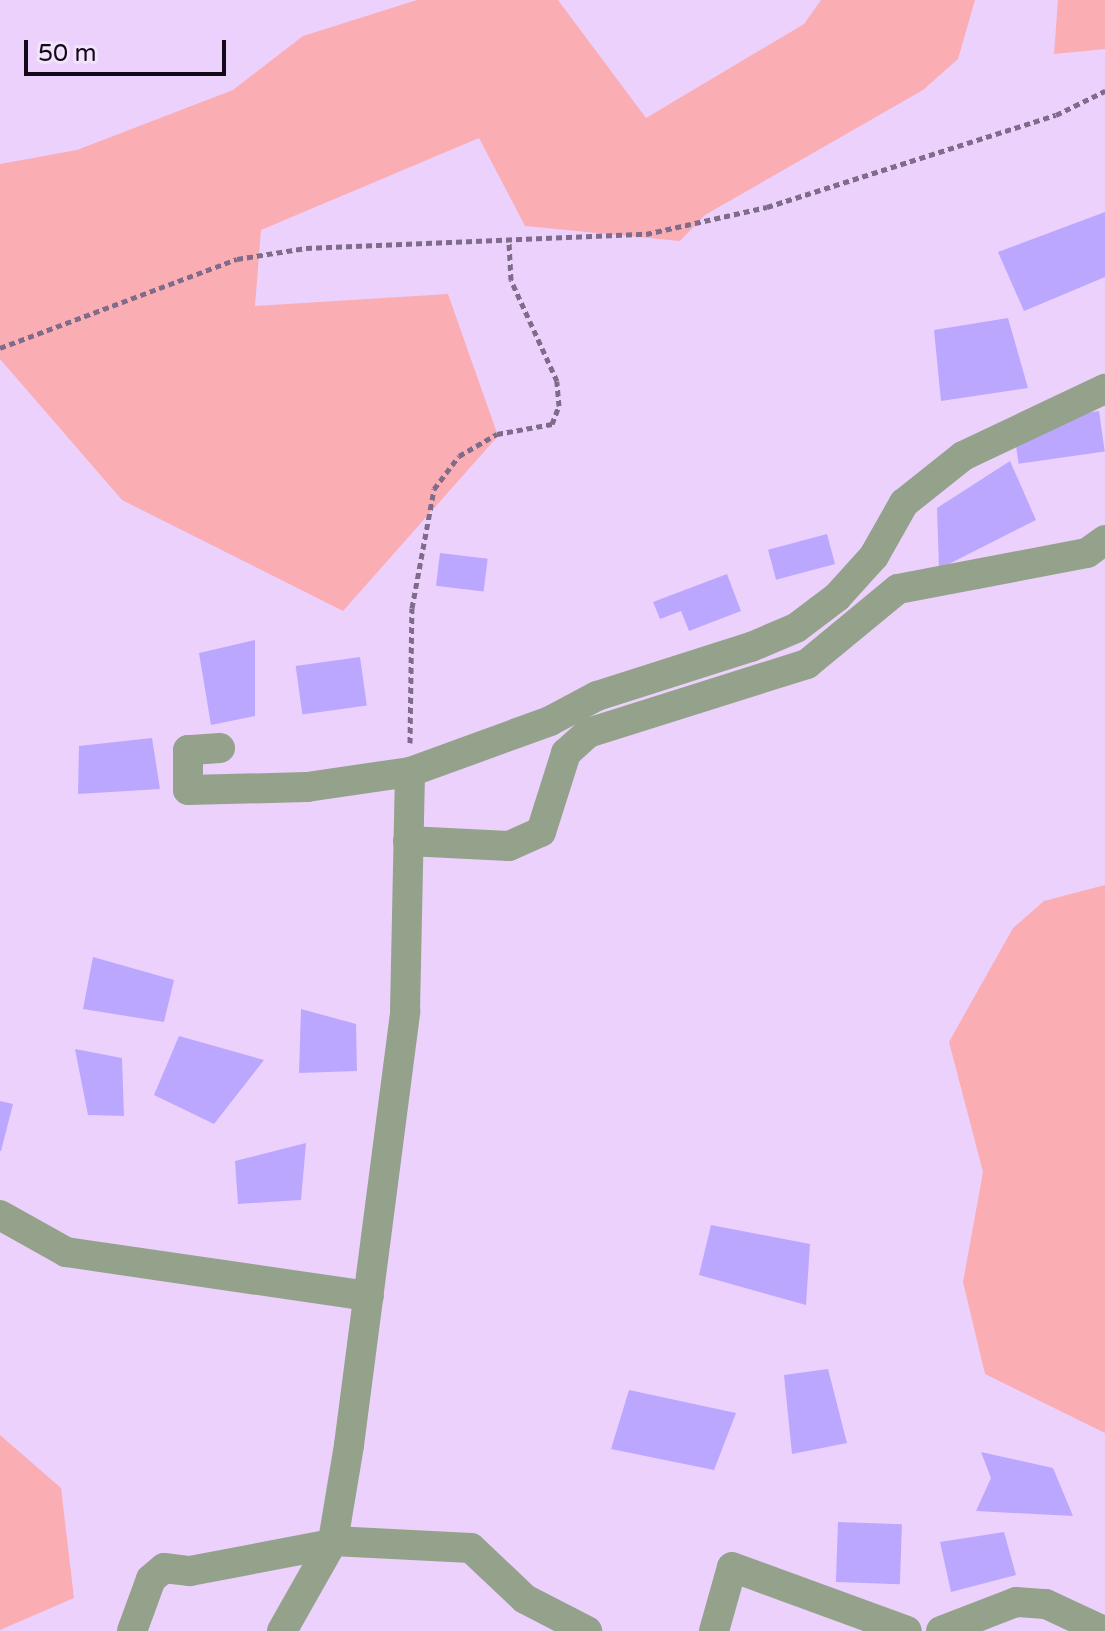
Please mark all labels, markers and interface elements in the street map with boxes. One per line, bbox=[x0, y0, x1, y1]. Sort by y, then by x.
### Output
scale bar bbox=[28, 24, 230, 74]
text: 50 m bbox=[38, 39, 96, 68]

